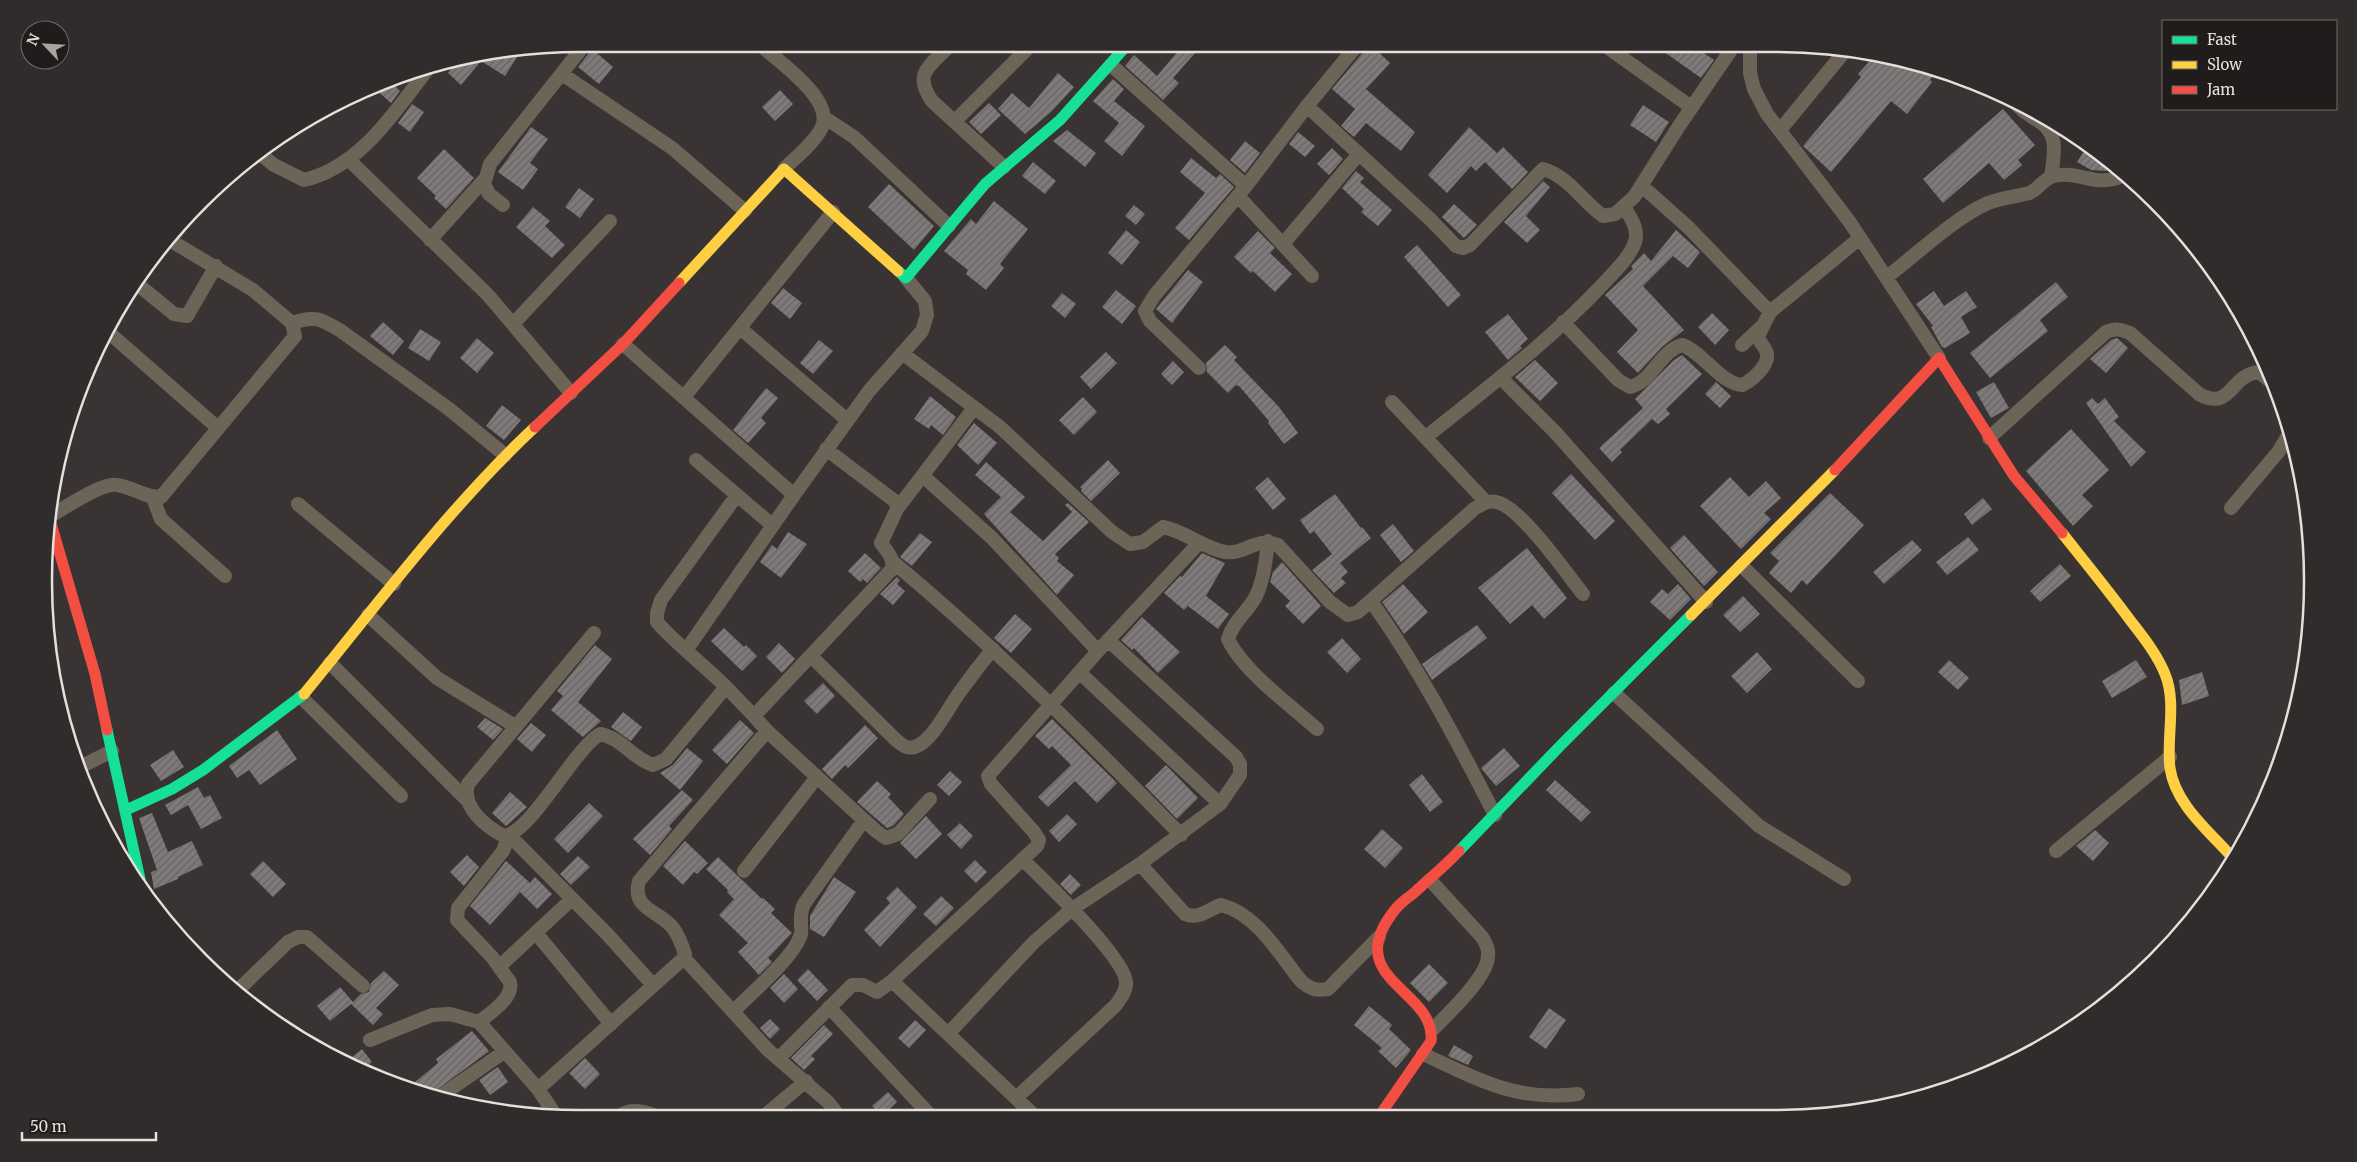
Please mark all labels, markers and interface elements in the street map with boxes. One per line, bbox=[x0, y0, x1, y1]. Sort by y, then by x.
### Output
north arrow bbox=[20, 20, 70, 70]
legend bbox=[2162, 20, 2337, 110]
text: Fast bbox=[2207, 30, 2237, 49]
text: N bbox=[23, 31, 44, 48]
text: Slow bbox=[2207, 55, 2242, 74]
text: Jam bbox=[2206, 80, 2235, 99]
scale bar bbox=[22, 1110, 156, 1142]
text: 50 m bbox=[30, 1117, 67, 1136]

